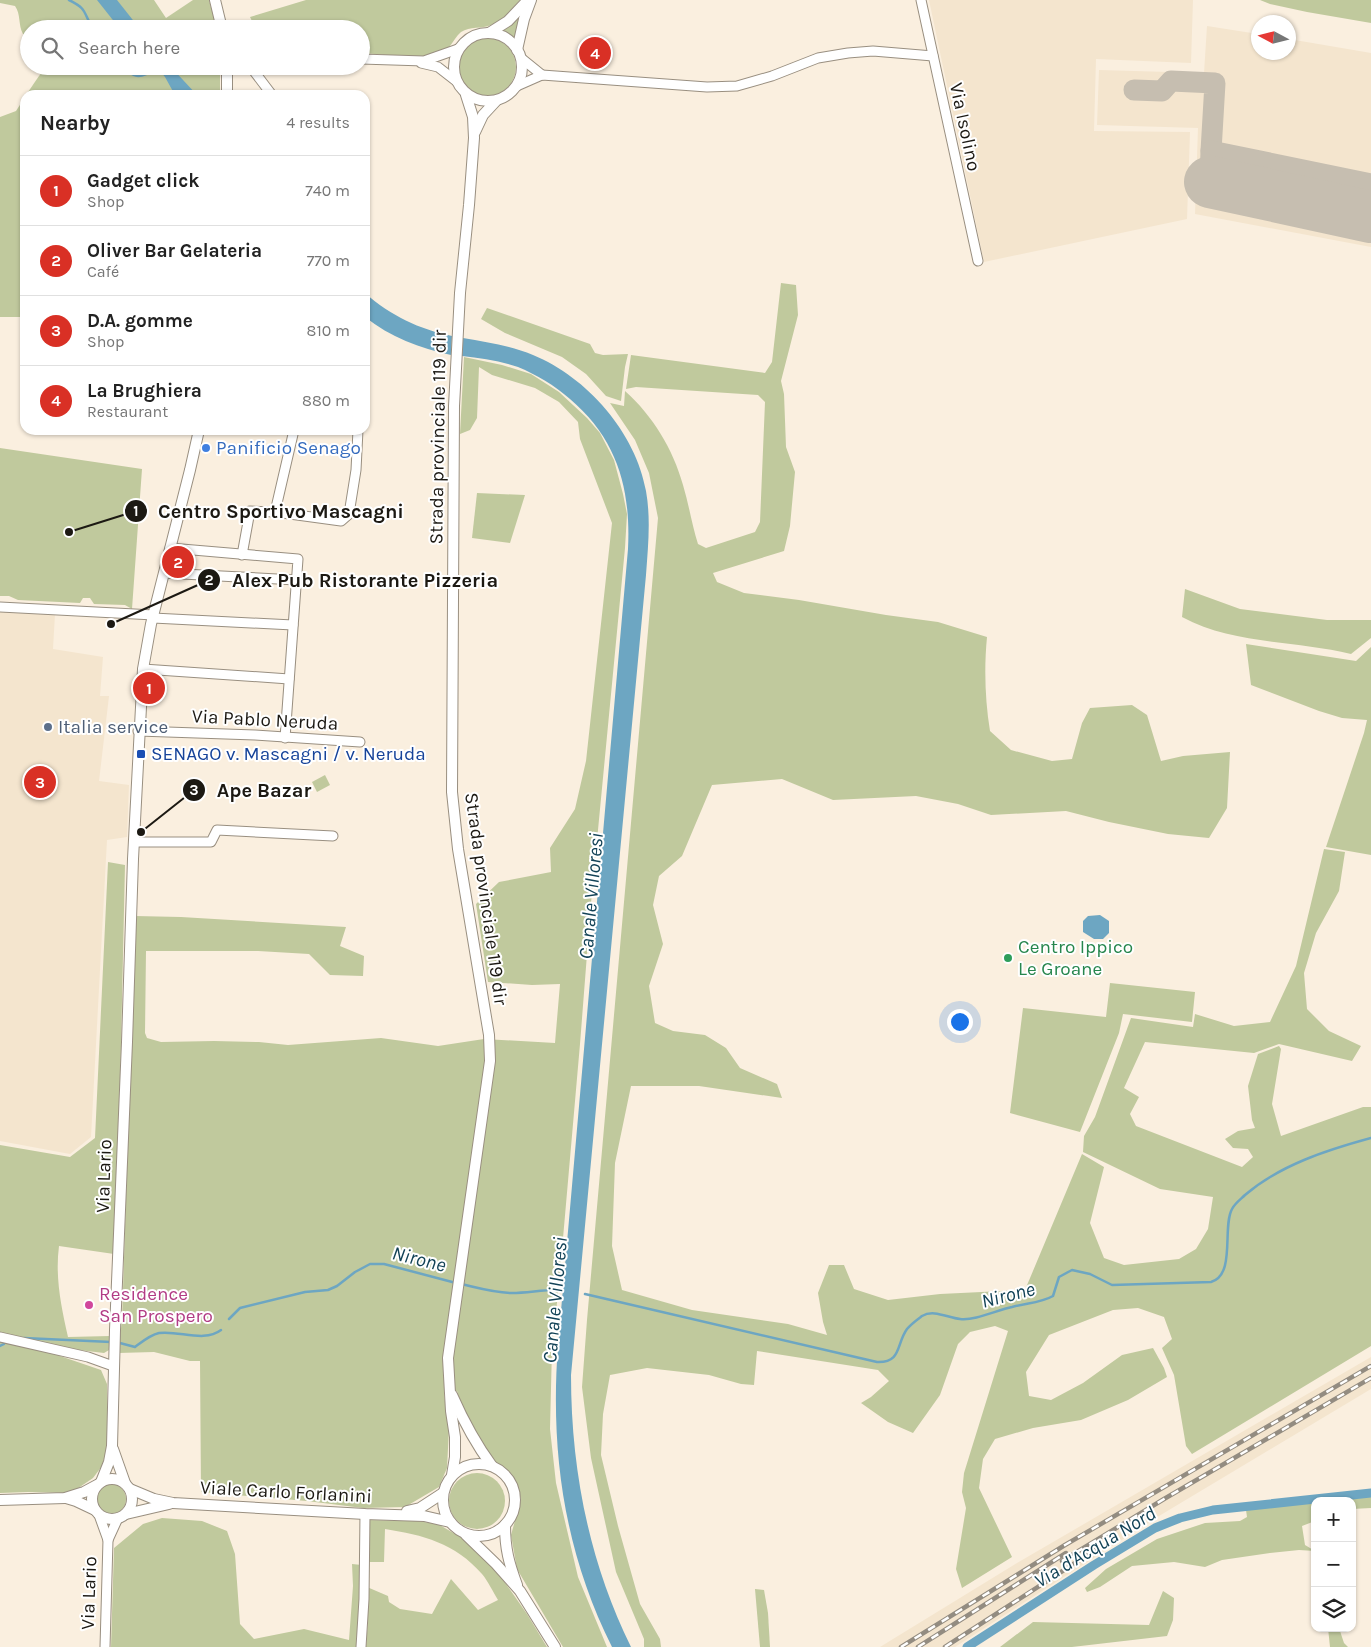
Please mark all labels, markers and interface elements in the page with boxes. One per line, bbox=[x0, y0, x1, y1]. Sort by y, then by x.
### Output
north arrow bbox=[1251, 15, 1296, 60]
search box bbox=[20, 20, 370, 75]
icon: search bbox=[38, 34, 66, 62]
pin: 4 bbox=[579, 34, 611, 72]
text: Search here bbox=[78, 37, 180, 59]
street label: Via Isolino bbox=[945, 81, 985, 173]
text: Nearby bbox=[40, 111, 110, 135]
text: 4 results bbox=[286, 113, 350, 132]
text: Gadget click bbox=[87, 170, 199, 192]
text: 1 bbox=[53, 181, 59, 200]
text: 740 m bbox=[305, 181, 350, 200]
text: Shop bbox=[87, 192, 124, 211]
text: Oliver Bar Gelateria bbox=[87, 240, 262, 262]
text: 2 bbox=[51, 251, 61, 270]
text: 770 m bbox=[307, 251, 350, 270]
text: Café bbox=[87, 262, 119, 281]
text: D.A. gomme bbox=[87, 310, 193, 332]
text: 3 bbox=[51, 321, 61, 340]
text: 810 m bbox=[307, 321, 350, 340]
street label: Strada provinciale 119 dir bbox=[425, 329, 451, 544]
text: Shop bbox=[87, 332, 124, 351]
text: La Brughiera bbox=[87, 380, 202, 402]
text: 4 bbox=[51, 391, 61, 410]
text: 880 m bbox=[302, 391, 350, 410]
text: Restaurant bbox=[87, 402, 168, 421]
place label: Panificio Senago bbox=[216, 437, 361, 459]
marker: Panificio Senago bbox=[200, 442, 212, 454]
callout: Centro Sportivo Mascagni bbox=[123, 493, 414, 528]
text: Centro Sportivo Mascagni bbox=[158, 500, 404, 523]
text: 1 bbox=[133, 502, 139, 520]
pin: 2 bbox=[162, 543, 194, 581]
callout: Alex Pub Ristorante Pizzeria bbox=[197, 563, 508, 598]
text: Alex Pub Ristorante Pizzeria bbox=[232, 569, 498, 592]
text: 2 bbox=[204, 571, 214, 589]
pin: 1 bbox=[133, 669, 165, 707]
street label: Via Pablo Neruda bbox=[191, 705, 339, 735]
place label: Italia service bbox=[58, 716, 168, 738]
marker: Italia service bbox=[42, 721, 54, 733]
place label: SENAGO v. Mascagni / v. Neruda bbox=[151, 743, 426, 765]
marker: SENAGO v. Mascagni / v. Neruda bbox=[135, 748, 147, 760]
pin: 3 bbox=[24, 763, 56, 801]
callout: Ape Bazar bbox=[182, 772, 321, 807]
text: Ape Bazar bbox=[217, 779, 311, 802]
text: 3 bbox=[189, 781, 199, 799]
street label: Strada provinciale 119 dir bbox=[460, 791, 512, 1007]
water label: Canale Villoresi bbox=[574, 832, 608, 960]
place label: Centro Ippico Le Groane bbox=[1018, 936, 1133, 980]
marker: Centro Ippico Le Groane bbox=[1002, 952, 1014, 964]
your location bbox=[947, 1009, 973, 1035]
street label: Via Lario bbox=[92, 1139, 116, 1213]
water label: Canale Villoresi bbox=[538, 1236, 572, 1364]
water label: Nirone bbox=[390, 1241, 448, 1277]
water label: Nirone bbox=[979, 1277, 1037, 1313]
place label: Residence San Prospero bbox=[99, 1283, 213, 1327]
marker: Residence San Prospero bbox=[83, 1299, 95, 1311]
street label: Viale Carlo Forlanini bbox=[199, 1477, 373, 1507]
map controls bbox=[1311, 1497, 1356, 1632]
button: + bbox=[1311, 1497, 1356, 1542]
water label: Via d'Acqua Nord bbox=[1030, 1501, 1160, 1592]
button: − bbox=[1311, 1542, 1356, 1587]
street label: Via Lario bbox=[77, 1556, 101, 1630]
button: layers bbox=[1311, 1587, 1356, 1632]

